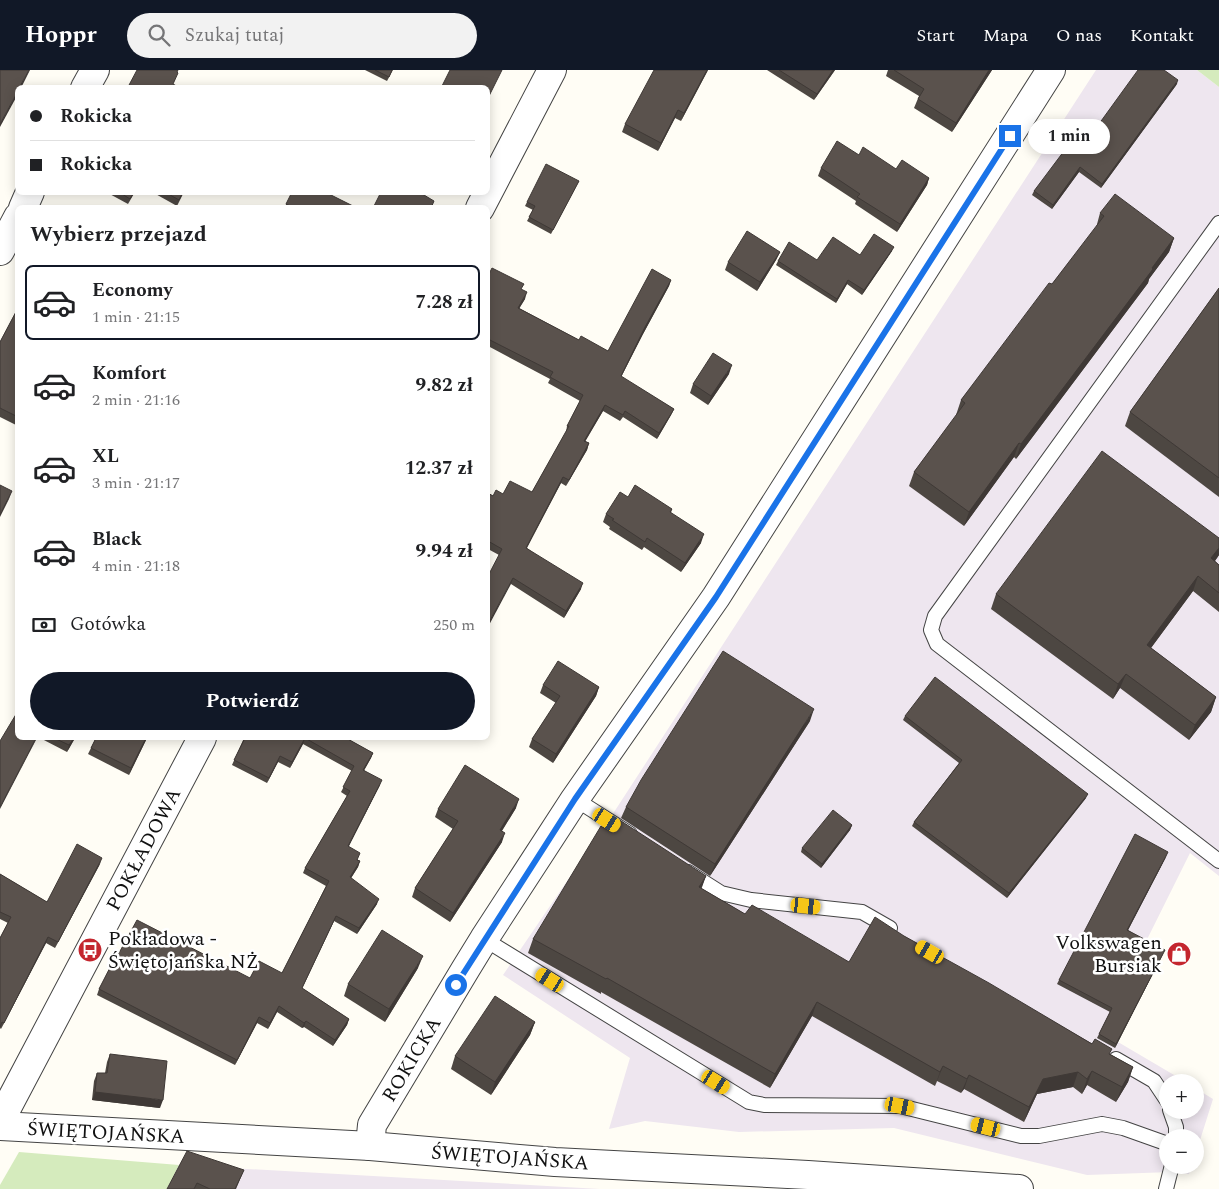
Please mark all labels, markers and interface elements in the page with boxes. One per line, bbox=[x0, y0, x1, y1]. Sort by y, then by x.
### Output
search box bbox=[127, 13, 477, 58]
text: Hoppr bbox=[25, 17, 97, 53]
icon: search bbox=[145, 21, 173, 49]
text: Szukaj tutaj bbox=[185, 21, 284, 50]
text: Start bbox=[916, 22, 955, 49]
text: Mapa bbox=[983, 22, 1028, 49]
text: O nas bbox=[1056, 22, 1102, 49]
text: Kontakt bbox=[1130, 22, 1194, 49]
text: Rokicka bbox=[60, 102, 132, 131]
callout: 1 min bbox=[1028, 118, 1110, 154]
text: 1 min bbox=[1048, 124, 1090, 148]
route end bbox=[999, 125, 1021, 147]
text: Rokicka bbox=[60, 150, 132, 179]
text: Wybierz przejazd bbox=[30, 218, 207, 251]
text: Economy bbox=[92, 276, 173, 305]
icon: car bbox=[32, 280, 77, 325]
text: 7.28 zł bbox=[416, 288, 473, 317]
text: 1 min · 21:15 bbox=[92, 305, 180, 329]
text: Komfort bbox=[92, 359, 167, 388]
icon: car bbox=[32, 363, 77, 408]
text: 9.82 zł bbox=[416, 371, 473, 400]
text: 2 min · 21:16 bbox=[92, 388, 180, 412]
text: XL bbox=[92, 442, 119, 471]
icon: car bbox=[32, 446, 77, 491]
text: 12.37 zł bbox=[405, 454, 473, 483]
text: 3 min · 21:17 bbox=[92, 471, 180, 495]
text: Black bbox=[92, 525, 142, 554]
icon: car bbox=[32, 529, 77, 574]
text: 9.94 zł bbox=[416, 537, 473, 566]
text: 4 min · 21:18 bbox=[92, 554, 180, 578]
text: Gotówka bbox=[70, 610, 146, 639]
icon: cash bbox=[30, 611, 58, 639]
text: 250 m bbox=[433, 613, 475, 637]
button: Potwierdź bbox=[30, 672, 475, 730]
street label: POKŁADOWA bbox=[99, 782, 189, 916]
car bbox=[590, 806, 623, 834]
car bbox=[790, 897, 821, 915]
place label: Pokładowa - Świętojańska NŻ bbox=[108, 924, 259, 977]
place label: Volkswagen Bursiak bbox=[1055, 928, 1162, 981]
bus stop icon: Pokładowa - Świętojańska NŻ bbox=[77, 937, 103, 963]
car bbox=[913, 938, 946, 966]
shop icon: Volkswagen Bursiak bbox=[1166, 941, 1192, 967]
car bbox=[533, 966, 566, 994]
route start bbox=[445, 974, 467, 996]
street label: ROKICKA bbox=[375, 1011, 449, 1108]
car bbox=[699, 1068, 732, 1096]
map controls bbox=[1159, 1074, 1204, 1174]
button: + bbox=[1159, 1074, 1204, 1119]
car bbox=[883, 1096, 916, 1116]
street label: ŚWIĘTOJAŃSKA bbox=[26, 1114, 186, 1152]
car bbox=[969, 1116, 1002, 1138]
button: − bbox=[1159, 1129, 1204, 1174]
street label: ŚWIĘTOJAŃSKA bbox=[430, 1138, 590, 1178]

